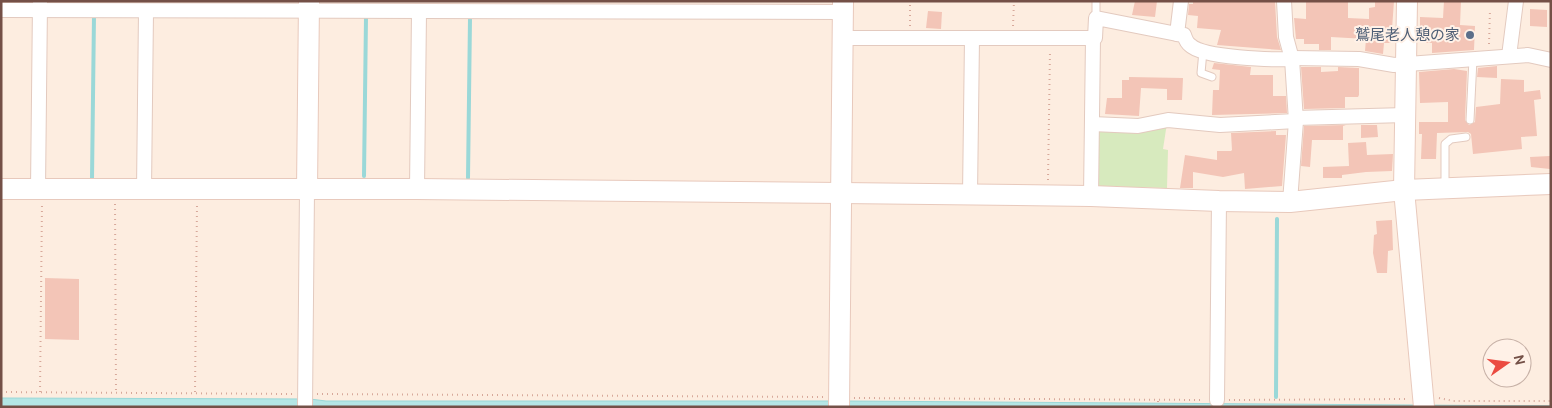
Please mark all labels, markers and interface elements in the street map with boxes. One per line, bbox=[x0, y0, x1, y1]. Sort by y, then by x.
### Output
place label: 鷲尾老人憩の家 bbox=[1355, 26, 1460, 44]
marker: 鷲尾老人憩の家 bbox=[1464, 29, 1476, 41]
north arrow bbox=[1482, 338, 1532, 388]
text: N bbox=[1510, 353, 1530, 367]

